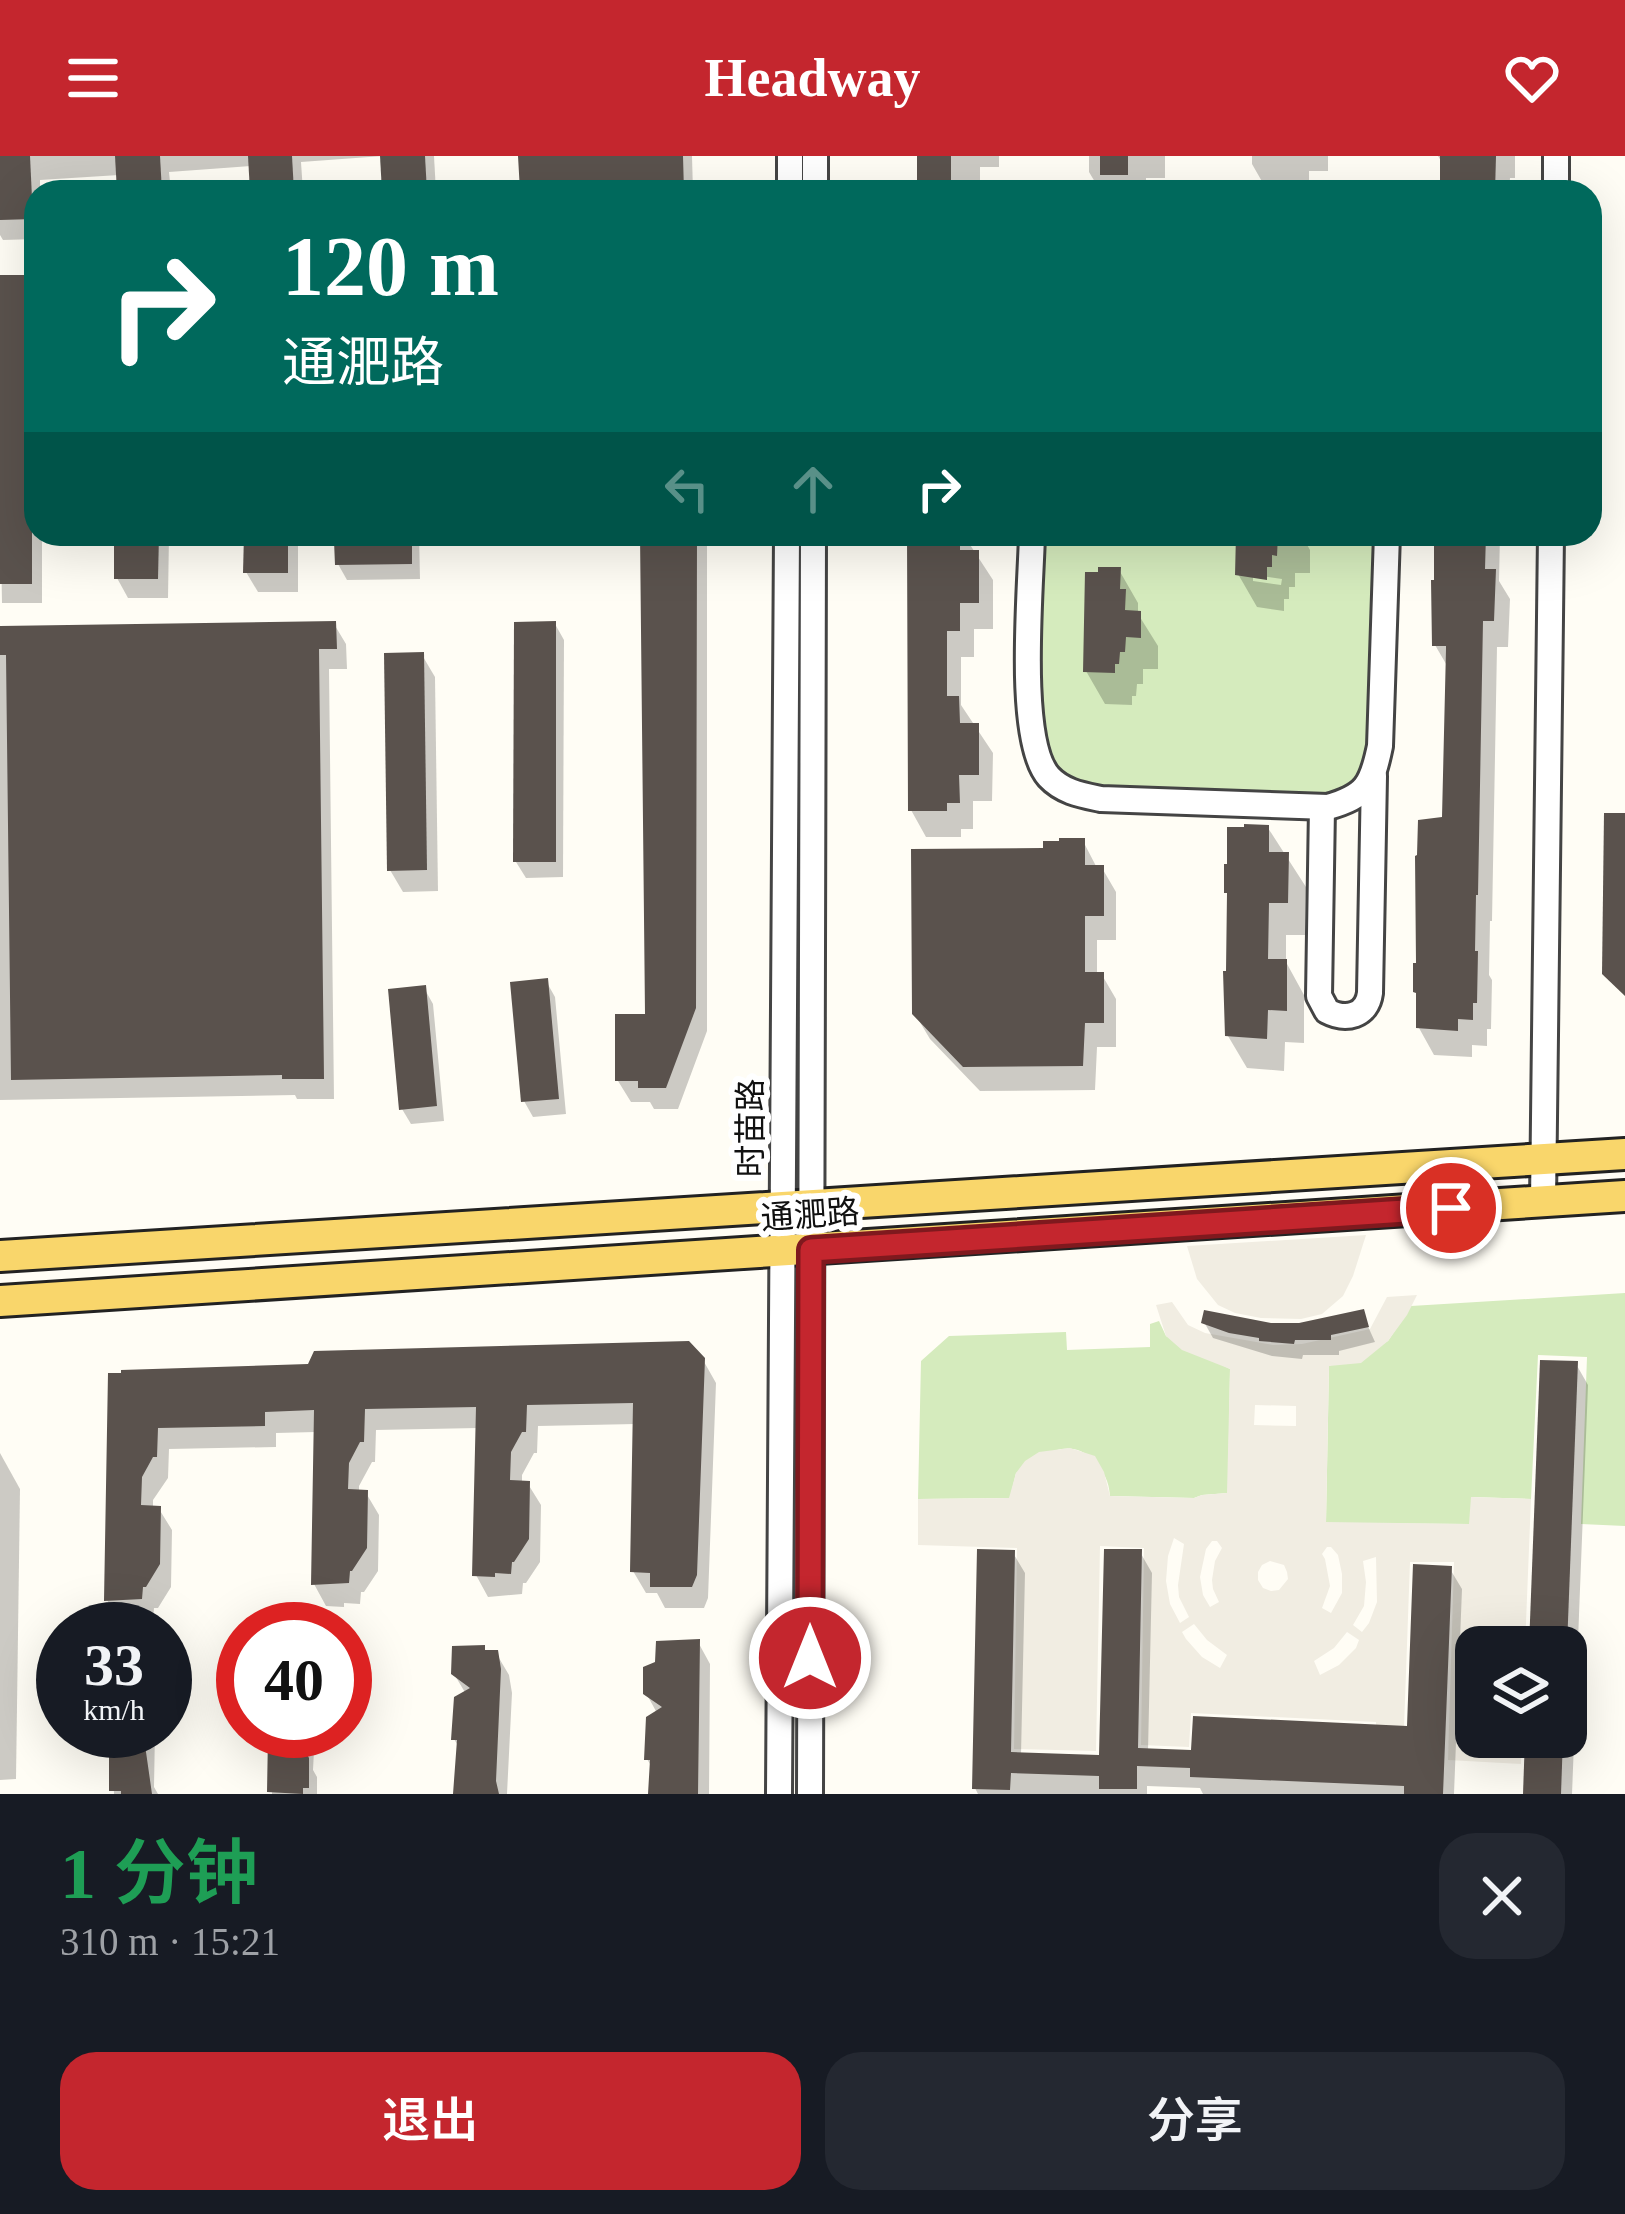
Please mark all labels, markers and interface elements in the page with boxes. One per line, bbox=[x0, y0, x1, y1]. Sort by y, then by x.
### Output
icon: menu bbox=[60, 45, 126, 111]
icon: heart bbox=[1499, 45, 1565, 111]
text: Headway bbox=[705, 48, 921, 108]
text: 120 m bbox=[282, 220, 499, 313]
icon: right bbox=[84, 228, 240, 384]
text: 通淝路 bbox=[282, 333, 444, 393]
icon: left bbox=[654, 456, 720, 522]
icon: ahead bbox=[780, 456, 846, 522]
icon: right bbox=[906, 456, 972, 522]
street label: 时苗路 bbox=[733, 1079, 769, 1178]
pin bbox=[1400, 1157, 1502, 1259]
icon: arrive bbox=[1418, 1175, 1484, 1241]
street label: 通淝路 bbox=[759, 1194, 861, 1236]
position arrow bbox=[747, 1595, 873, 1721]
speed limit sign: 40 bbox=[216, 1602, 372, 1758]
map controls bbox=[1455, 1626, 1587, 1758]
button: layers bbox=[1455, 1626, 1587, 1758]
text: 33 bbox=[84, 1632, 144, 1698]
text: km/h bbox=[83, 1693, 145, 1726]
button: close bbox=[1439, 1833, 1565, 1959]
text: 1 分钟 bbox=[60, 1834, 258, 1914]
text: 310 m · 15:21 bbox=[60, 1920, 280, 1963]
button: 退出 bbox=[60, 2052, 801, 2190]
button: 分享 bbox=[825, 2052, 1565, 2190]

